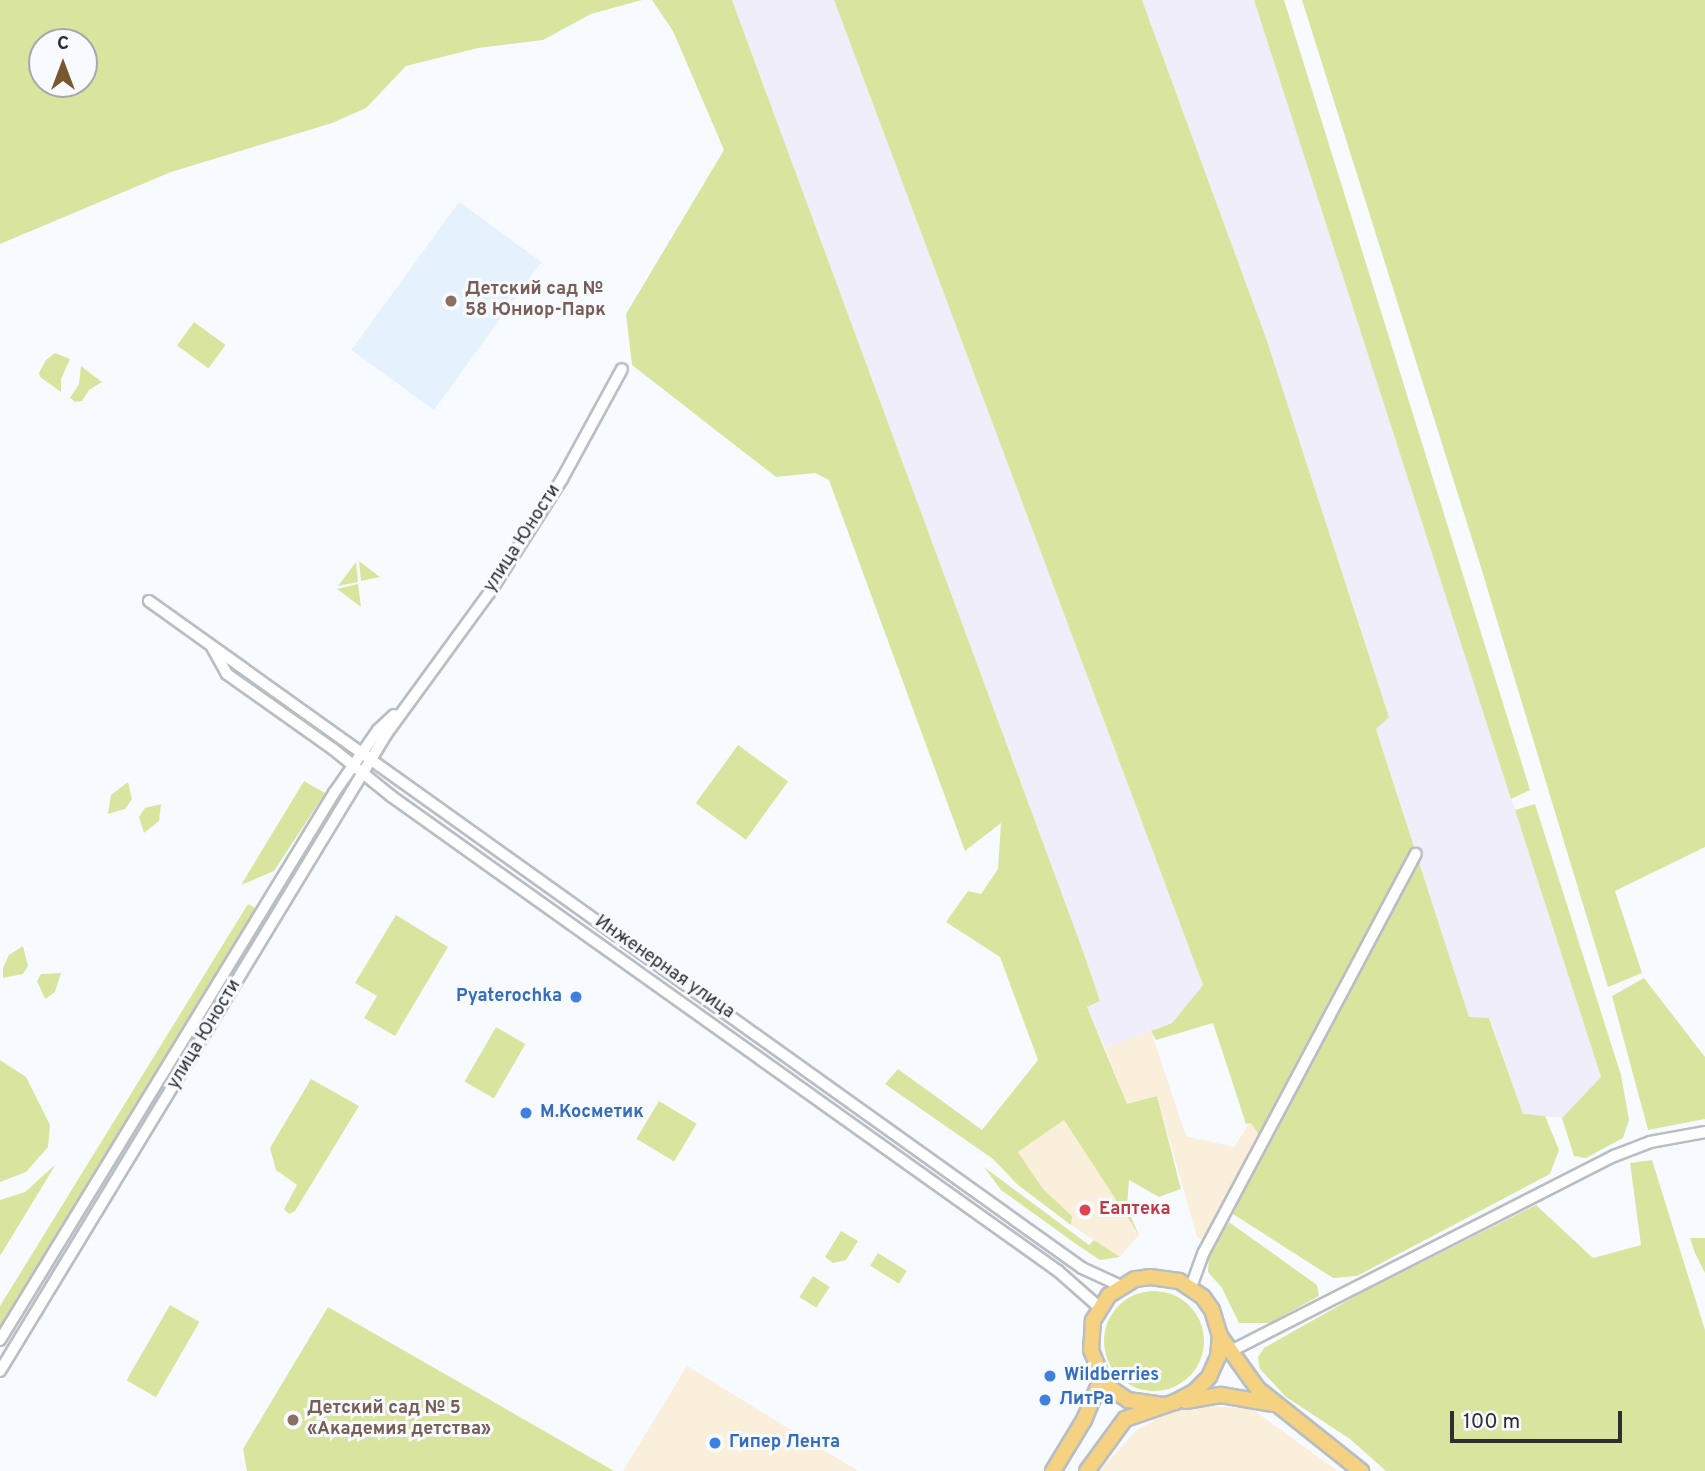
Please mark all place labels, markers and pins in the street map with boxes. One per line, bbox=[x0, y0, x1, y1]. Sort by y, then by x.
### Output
place label: Детский сад № 58 Юниор-Парк bbox=[465, 280, 606, 322]
marker: Детский сад № 58 Юниор-Парк bbox=[443, 293, 459, 309]
place label: Pyaterochka bbox=[456, 986, 562, 1008]
marker: Pyaterochka bbox=[568, 989, 584, 1005]
place label: М.Косметик bbox=[540, 1102, 644, 1124]
marker: М.Косметик bbox=[518, 1105, 534, 1121]
place label: Еаптека bbox=[1099, 1199, 1171, 1221]
marker: Еаптека bbox=[1077, 1202, 1093, 1218]
place label: Wildberries bbox=[1064, 1365, 1159, 1387]
marker: Wildberries bbox=[1042, 1368, 1058, 1384]
place label: ЛитРа bbox=[1059, 1389, 1114, 1411]
marker: ЛитРа bbox=[1037, 1392, 1053, 1408]
place label: Детский сад № 5 «Академия детства» bbox=[307, 1399, 491, 1442]
marker: Детский сад № 5 «Академия детства» bbox=[285, 1412, 301, 1428]
place label: Гипер Лента bbox=[729, 1432, 840, 1454]
marker: Гипер Лента bbox=[707, 1435, 723, 1451]

